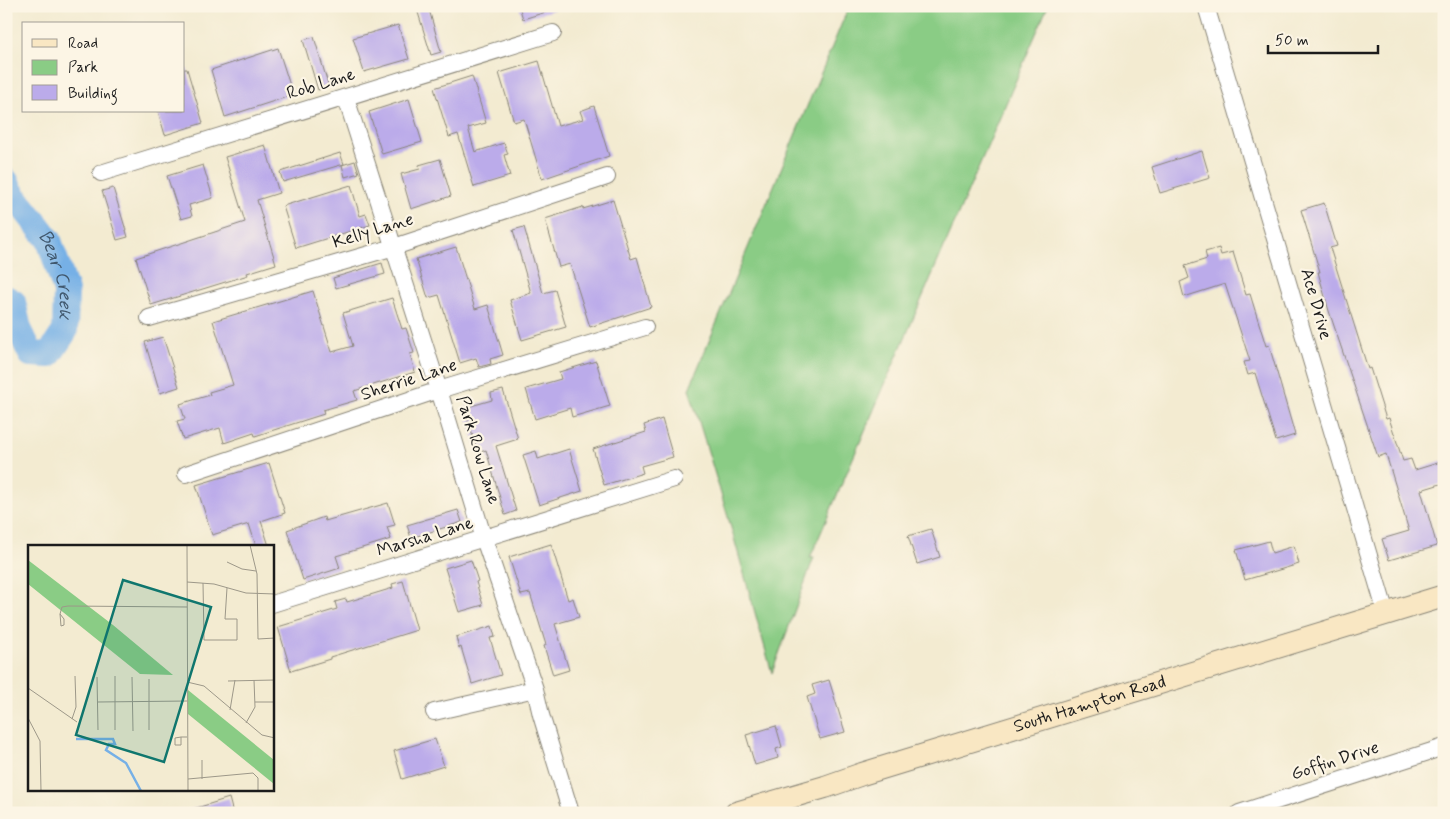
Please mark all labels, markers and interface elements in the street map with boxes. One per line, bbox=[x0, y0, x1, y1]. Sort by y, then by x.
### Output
legend bbox=[22, 22, 185, 112]
scale bar bbox=[1268, 22, 1378, 54]
text: 50 m bbox=[1275, 31, 1309, 51]
text: Road bbox=[68, 34, 98, 54]
text: Park bbox=[68, 58, 98, 78]
street label: Rob Lane bbox=[284, 62, 358, 106]
text: Building bbox=[68, 84, 118, 105]
street label: Kelly Lane bbox=[329, 207, 417, 255]
water label: Bear Creek bbox=[33, 224, 79, 321]
street label: Ace Drive bbox=[1294, 266, 1338, 343]
street label: Sherrie Lane bbox=[358, 353, 460, 407]
street label: Park Row Lane bbox=[450, 393, 506, 507]
street label: Marsha Lane bbox=[374, 511, 476, 563]
inset map bbox=[28, 545, 274, 792]
street label: South Hampton Road bbox=[1010, 670, 1169, 739]
street label: Goffin Drive bbox=[1288, 735, 1382, 787]

